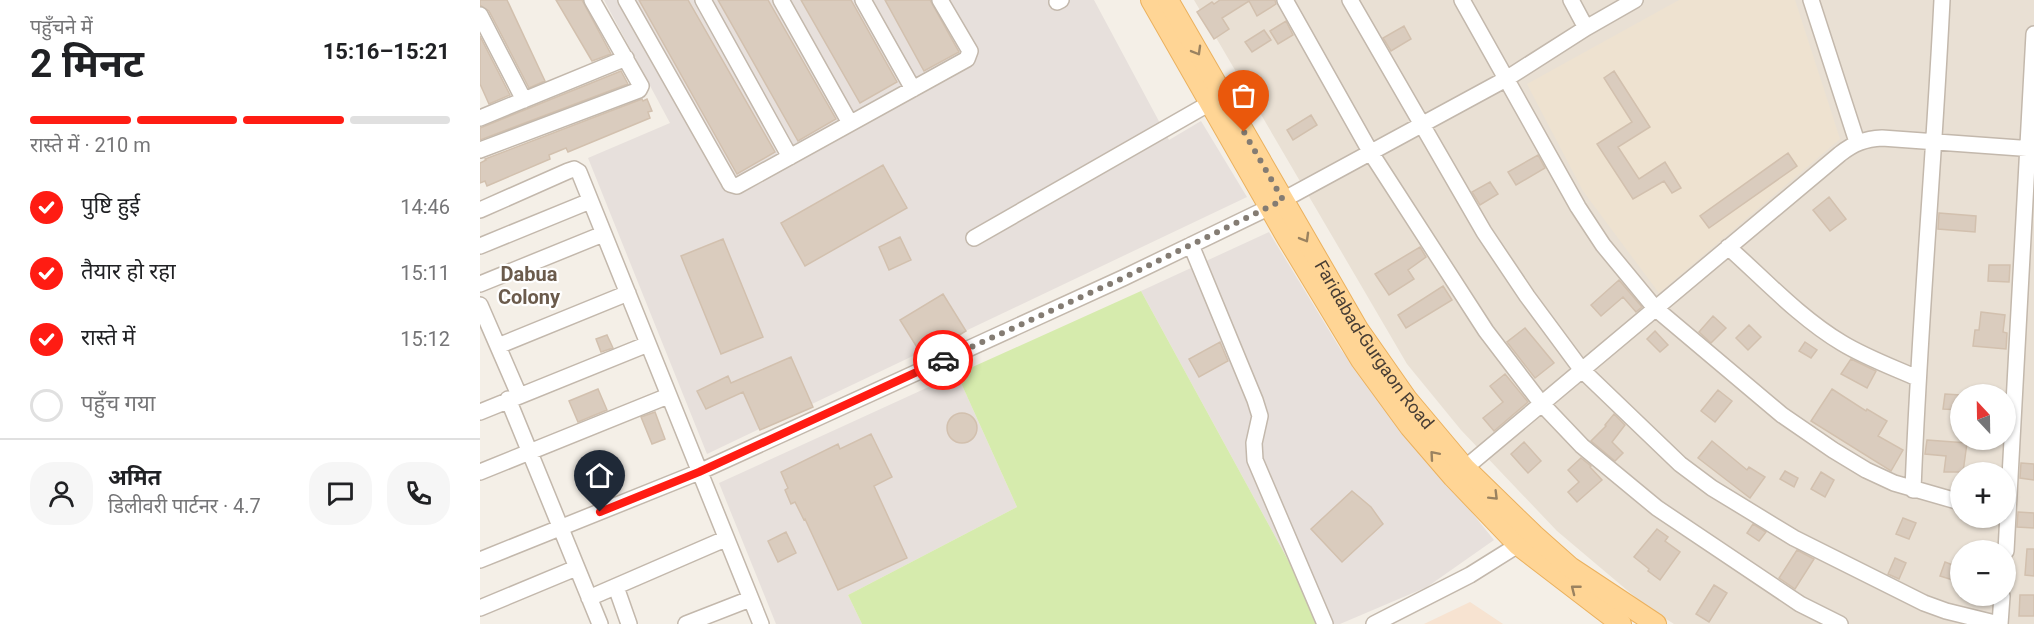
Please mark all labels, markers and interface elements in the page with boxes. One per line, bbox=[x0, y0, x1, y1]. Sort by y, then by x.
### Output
text: पहुँचने में bbox=[30, 15, 93, 39]
text: 15:16–15:21 bbox=[323, 39, 450, 64]
text: 2 मिनट bbox=[30, 41, 144, 87]
one-way arrow bbox=[1190, 45, 1201, 55]
pin bbox=[1218, 70, 1269, 132]
icon: bag bbox=[1227, 79, 1260, 112]
text: रास्ते में · 210 m bbox=[30, 133, 151, 157]
icon: check bbox=[30, 191, 63, 224]
text: पुष्टि हुई bbox=[81, 193, 140, 218]
text: 14:46 bbox=[400, 195, 450, 219]
one-way arrow bbox=[1298, 232, 1309, 242]
street label: Faridabad-Gurgaon Road bbox=[1311, 256, 1439, 433]
icon: check bbox=[30, 257, 63, 290]
text: तैयार हो रहा bbox=[81, 259, 176, 284]
text: 15:11 bbox=[400, 261, 450, 285]
district label: Dabua Colony bbox=[498, 262, 561, 309]
icon: check bbox=[30, 323, 63, 356]
text: रास्ते में bbox=[81, 325, 135, 350]
text: 15:12 bbox=[400, 327, 450, 351]
courier bbox=[913, 330, 973, 390]
icon: car bbox=[927, 344, 960, 377]
north arrow bbox=[1950, 384, 2016, 450]
map controls bbox=[1950, 384, 2016, 606]
text: पहुँच गया bbox=[81, 391, 155, 416]
pin bbox=[574, 450, 625, 512]
one-way arrow bbox=[1430, 451, 1441, 462]
icon: home bbox=[583, 459, 616, 492]
button: person bbox=[30, 462, 93, 525]
button: chat bbox=[309, 462, 372, 525]
button: phone bbox=[387, 462, 450, 525]
button: + bbox=[1950, 462, 2016, 528]
text: अमित bbox=[108, 465, 161, 490]
one-way arrow bbox=[1486, 488, 1497, 499]
text: डिलीवरी पार्टनर · 4.7 bbox=[108, 494, 261, 518]
button: − bbox=[1950, 540, 2016, 606]
one-way arrow bbox=[1570, 585, 1581, 596]

